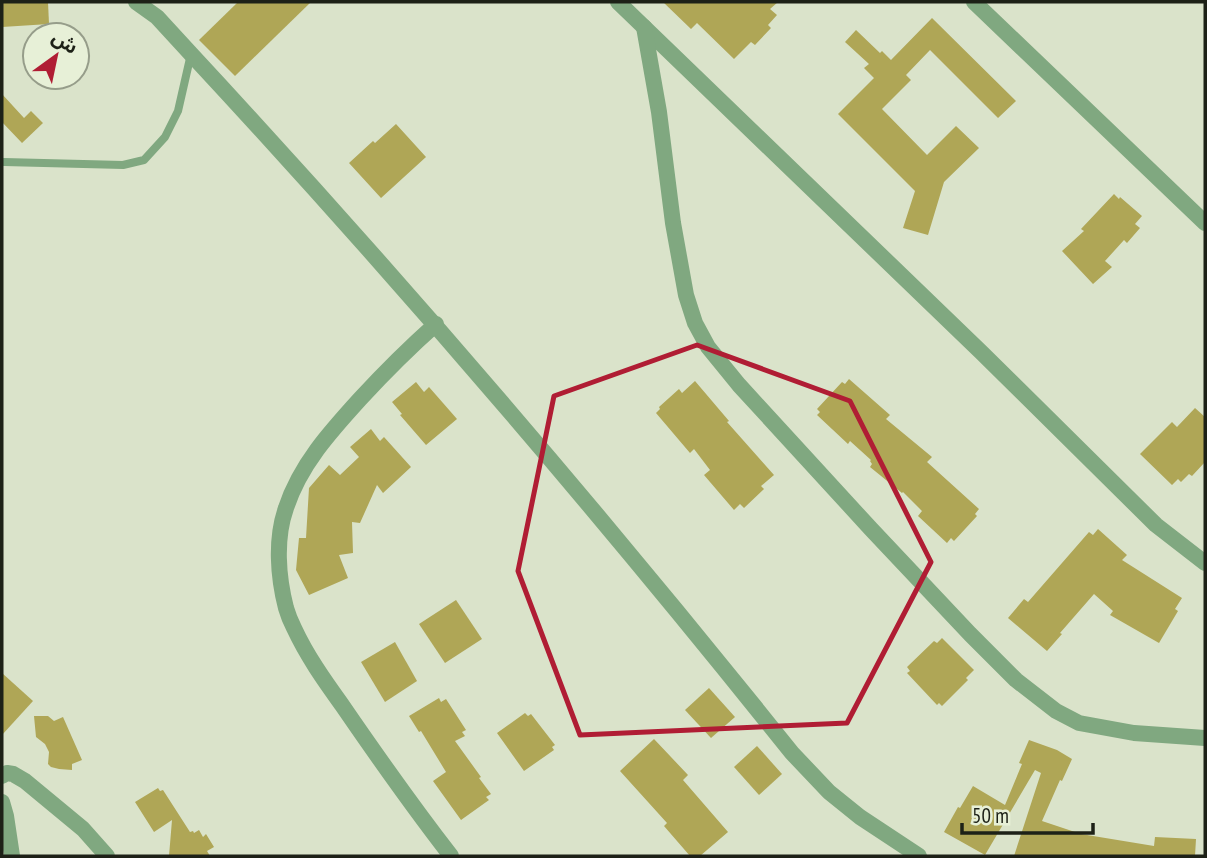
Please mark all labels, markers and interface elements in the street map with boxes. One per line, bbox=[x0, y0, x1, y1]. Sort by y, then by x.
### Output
north arrow bbox=[21, 21, 91, 91]
text: ش bbox=[48, 25, 83, 59]
scale bar bbox=[962, 792, 1093, 836]
text: 50 m bbox=[972, 802, 1009, 829]

